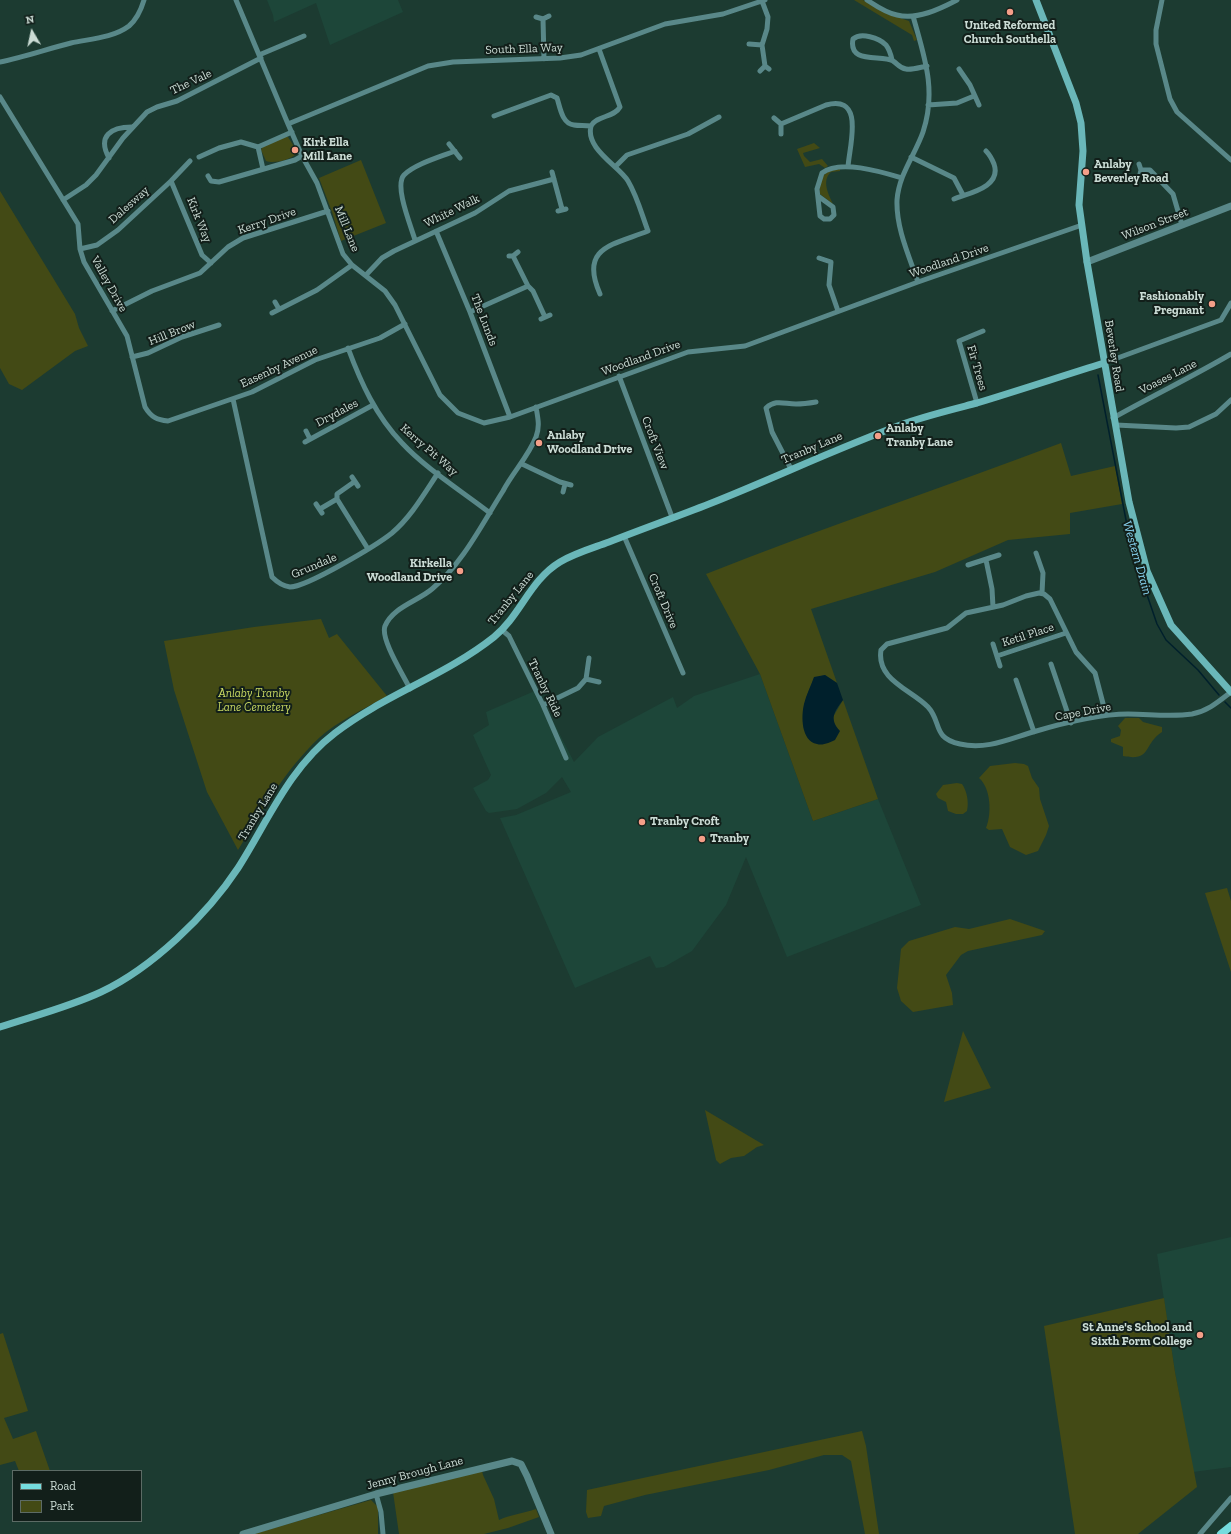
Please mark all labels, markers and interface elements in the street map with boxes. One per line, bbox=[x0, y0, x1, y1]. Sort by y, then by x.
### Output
marker: United Reformed Church Southella bbox=[1005, 7, 1015, 17]
north arrow bbox=[12, 12, 52, 52]
text: N bbox=[25, 13, 35, 27]
place label: United Reformed Church Southella bbox=[964, 19, 1056, 47]
street label: South Ella Way bbox=[485, 40, 563, 58]
street label: The Vale bbox=[168, 66, 214, 98]
place label: Kirk Ella Mill Lane bbox=[303, 136, 352, 164]
marker: Kirk Ella Mill Lane bbox=[290, 145, 300, 155]
place label: Anlaby Beverley Road bbox=[1094, 158, 1169, 186]
marker: Anlaby Beverley Road bbox=[1081, 167, 1091, 177]
street label: Dalesway bbox=[106, 183, 152, 227]
street label: White Walk bbox=[422, 191, 482, 231]
street label: Kirk Way bbox=[183, 195, 215, 245]
street label: Kerry Drive bbox=[236, 204, 298, 238]
street label: Mill Lane bbox=[331, 204, 363, 254]
street label: Wilson Street bbox=[1120, 205, 1190, 243]
street label: Woodland Drive bbox=[907, 241, 991, 281]
street label: Valley Drive bbox=[88, 254, 130, 314]
place label: Fashionably Pregnant bbox=[1140, 290, 1204, 318]
street label: The Lunds bbox=[468, 292, 500, 348]
marker: Fashionably Pregnant bbox=[1207, 299, 1217, 309]
street label: Hill Brow bbox=[147, 317, 197, 349]
street label: Beverley Road bbox=[1101, 319, 1127, 393]
street label: Woodland Drive bbox=[600, 337, 682, 379]
street label: Easenby Avenue bbox=[238, 343, 320, 391]
street label: Fir Trees bbox=[964, 344, 990, 392]
street label: Voases Lane bbox=[1137, 356, 1199, 398]
street label: Drydales bbox=[313, 396, 361, 430]
street label: Croft View bbox=[638, 414, 672, 472]
street label: Kerry Pit Way bbox=[397, 421, 461, 479]
place label: Anlaby Tranby Lane bbox=[886, 422, 953, 450]
place label: Anlaby Woodland Drive bbox=[547, 429, 632, 457]
street label: Tranby Lane bbox=[779, 429, 845, 467]
marker: Anlaby Tranby Lane bbox=[873, 431, 883, 441]
marker: Anlaby Woodland Drive bbox=[534, 438, 544, 448]
water label: Western Drain bbox=[1119, 519, 1155, 597]
street label: Grundale bbox=[289, 550, 339, 582]
place label: Kirkella Woodland Drive bbox=[367, 557, 452, 585]
marker: Kirkella Woodland Drive bbox=[455, 566, 465, 576]
street label: Tranby Lane bbox=[485, 568, 537, 628]
street label: Croft Drive bbox=[645, 571, 681, 631]
street label: Ketil Place bbox=[1000, 620, 1056, 650]
street label: Tranby Ride bbox=[525, 657, 565, 719]
park label: Anlaby Tranby Lane Cemetery bbox=[217, 687, 291, 715]
street label: Cape Drive bbox=[1054, 700, 1112, 724]
street label: Tranby Lane bbox=[235, 780, 281, 844]
place label: Tranby Croft bbox=[650, 815, 719, 829]
marker: Tranby Croft bbox=[637, 817, 647, 827]
place label: Tranby bbox=[710, 832, 749, 846]
marker: Tranby bbox=[697, 834, 707, 844]
place label: St Anne's School and Sixth Form College bbox=[1082, 1321, 1192, 1349]
marker: St Anne's School and Sixth Form College bbox=[1195, 1330, 1205, 1340]
street label: Jenny Brough Lane bbox=[365, 1453, 465, 1493]
legend bbox=[12, 1470, 142, 1522]
text: Road bbox=[50, 1479, 76, 1493]
text: Park bbox=[50, 1499, 74, 1513]

